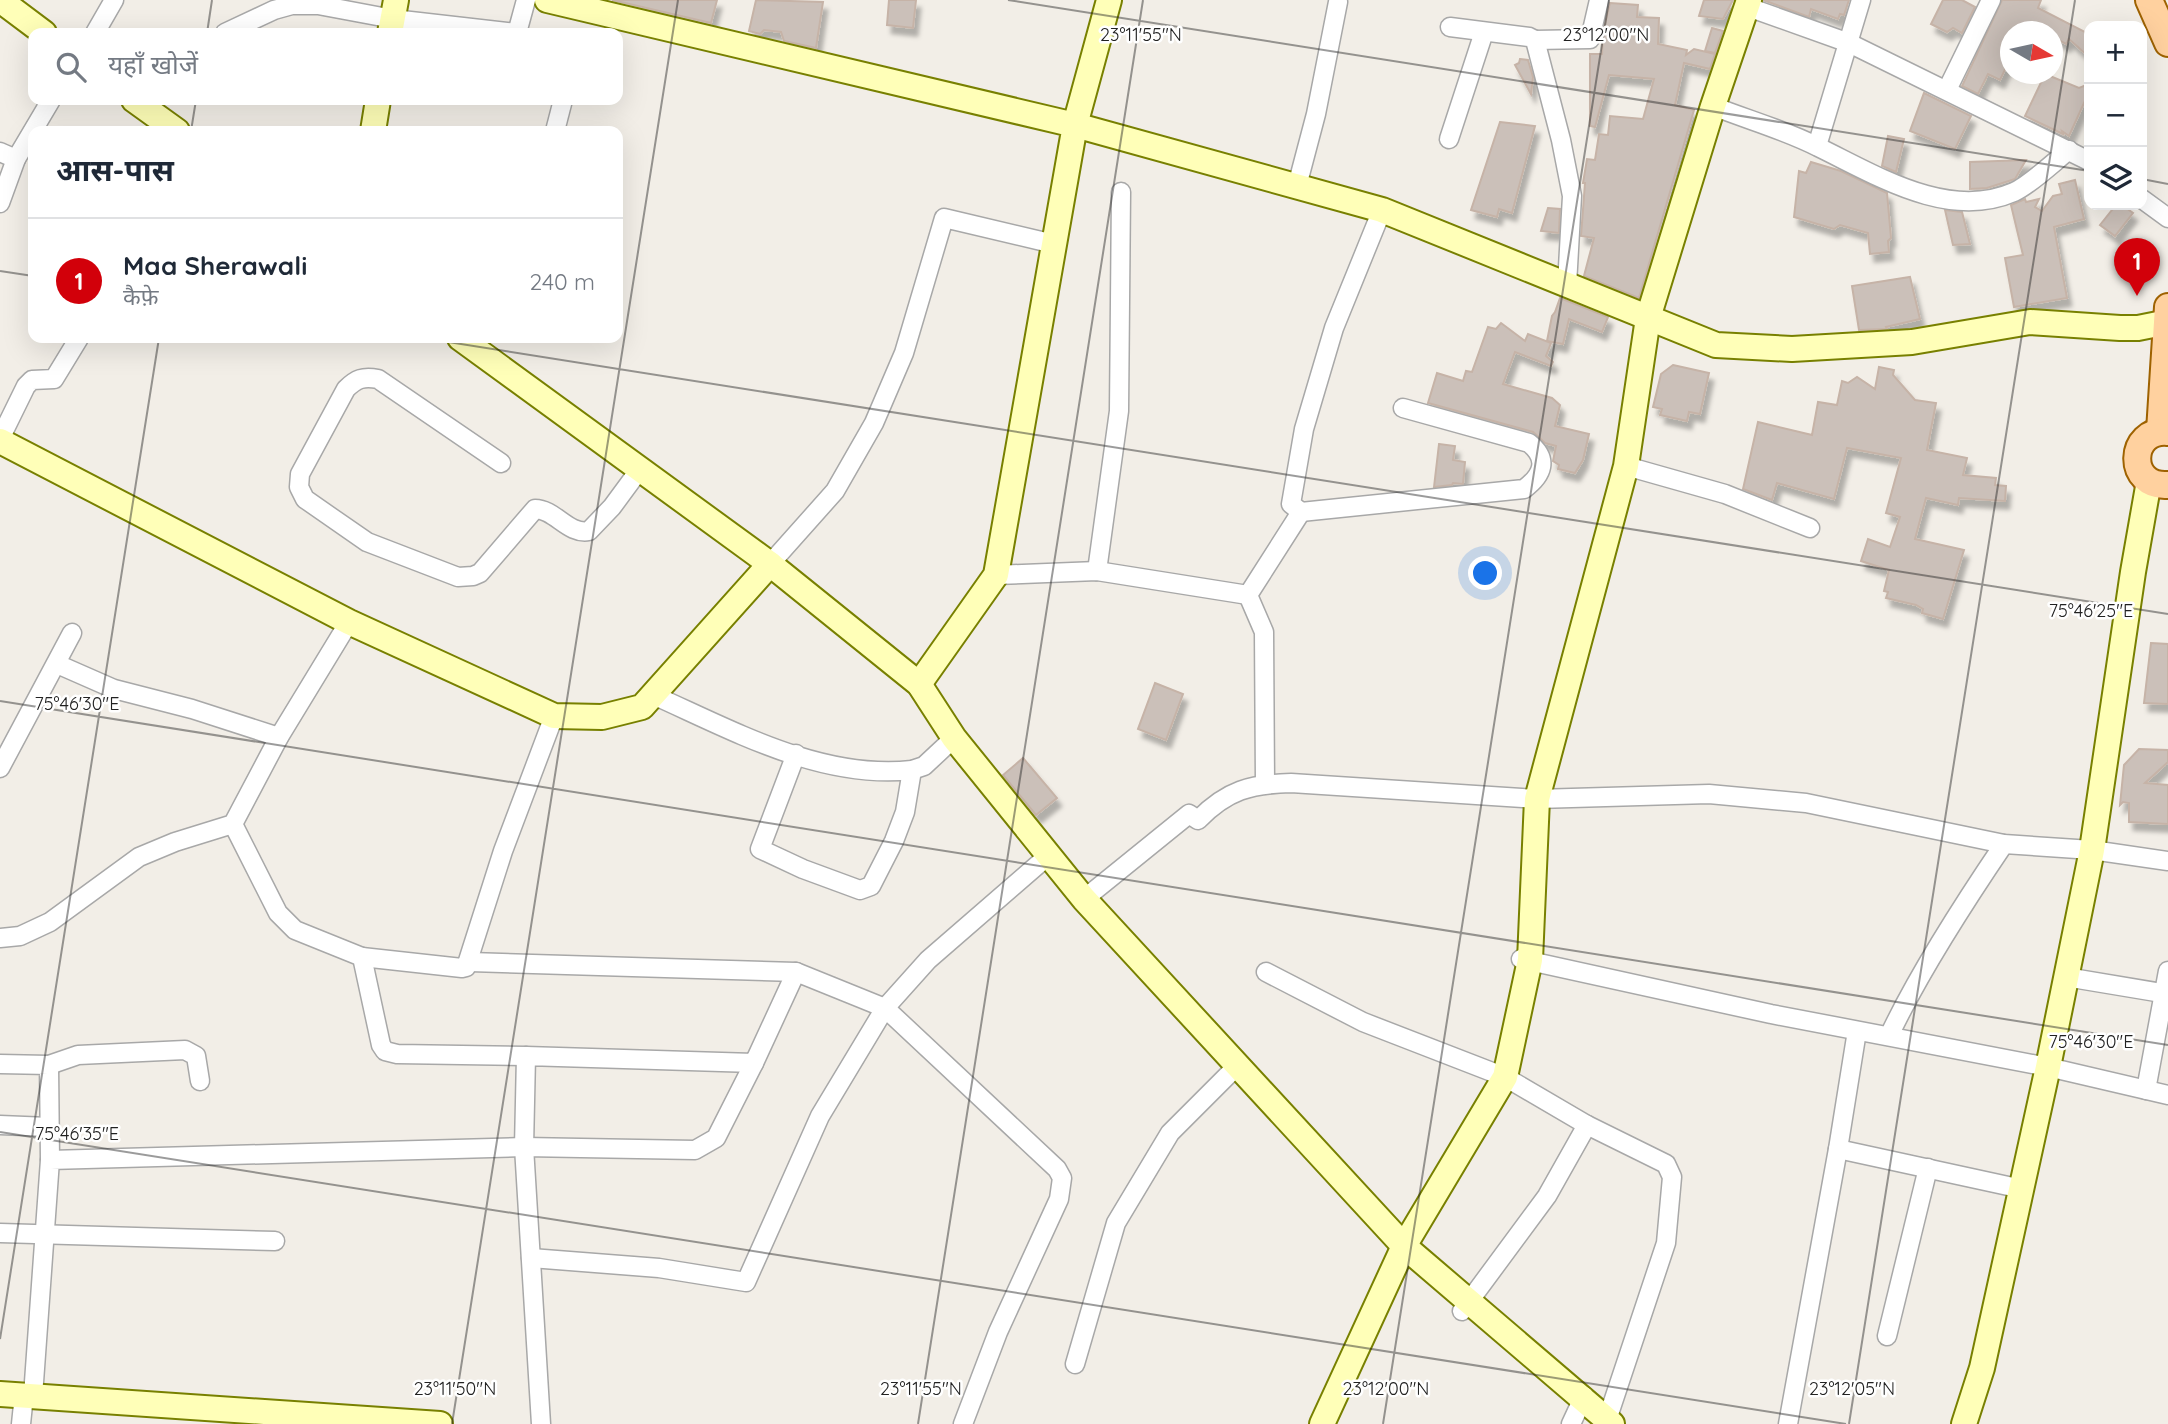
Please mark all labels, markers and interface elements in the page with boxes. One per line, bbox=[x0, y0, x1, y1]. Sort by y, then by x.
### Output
north arrow bbox=[2000, 21, 2063, 84]
map controls bbox=[2084, 21, 2147, 210]
button: + bbox=[2084, 21, 2147, 84]
text: 23°11'55"N bbox=[1100, 23, 1182, 46]
text: 23°12'00"N bbox=[1563, 23, 1649, 46]
search box bbox=[28, 28, 623, 105]
icon: search bbox=[52, 48, 90, 86]
text: यहाँ खोजें bbox=[108, 48, 198, 81]
button: − bbox=[2084, 84, 2147, 147]
button: layers bbox=[2084, 147, 2147, 210]
text: आस-पास bbox=[56, 151, 174, 189]
pin: 1 bbox=[2114, 238, 2160, 296]
text: Maa Sherawali bbox=[123, 249, 307, 282]
text: 1 bbox=[75, 267, 83, 296]
text: 240 m bbox=[530, 267, 595, 296]
text: कैफ़े bbox=[123, 282, 158, 311]
your location bbox=[1468, 556, 1502, 590]
text: 75°46'25"E bbox=[2049, 599, 2133, 622]
text: 75°46'30"E bbox=[35, 692, 119, 715]
text: 75°46'30"E bbox=[2049, 1030, 2133, 1053]
text: 75°46'35"E bbox=[35, 1122, 119, 1145]
text: 23°11'50"N bbox=[414, 1377, 496, 1400]
text: 23°11'55"N bbox=[880, 1377, 962, 1400]
text: 23°12'00"N bbox=[1343, 1377, 1429, 1400]
text: 23°12'05"N bbox=[1809, 1377, 1895, 1400]

